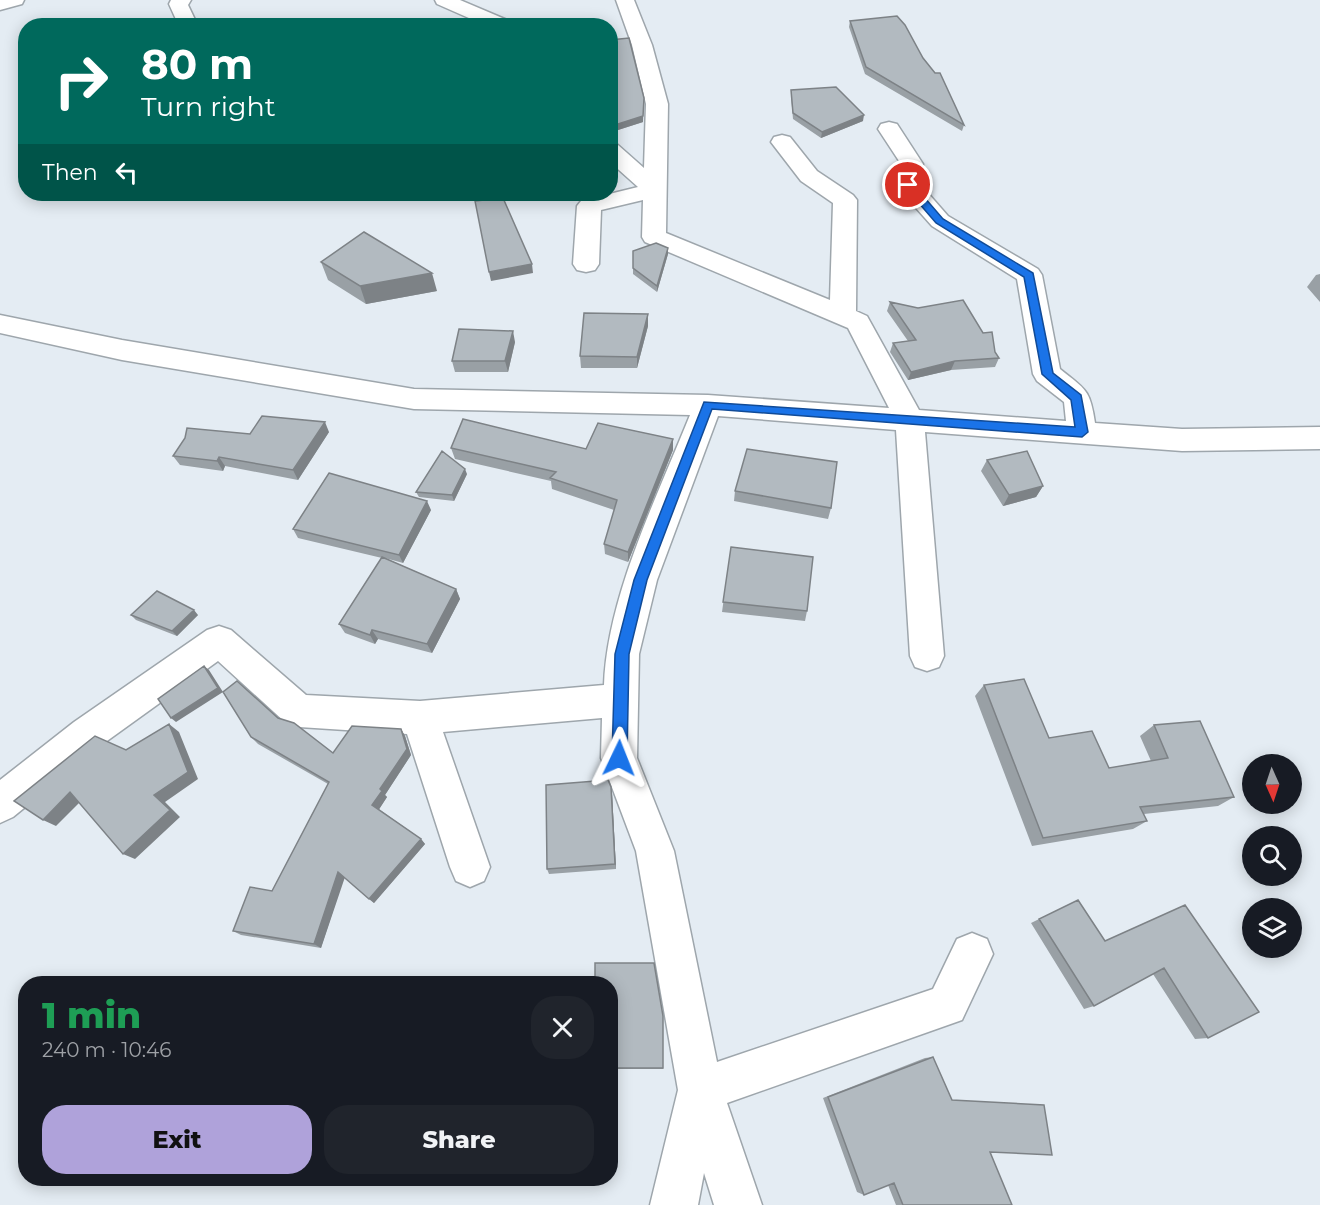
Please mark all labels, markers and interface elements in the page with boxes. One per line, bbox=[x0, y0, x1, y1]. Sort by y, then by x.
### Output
text: 80 m bbox=[141, 38, 253, 90]
icon: right bbox=[42, 42, 120, 120]
text: Turn right bbox=[141, 90, 276, 123]
icon: left bbox=[110, 156, 143, 189]
text: Then bbox=[42, 159, 98, 186]
pin bbox=[882, 159, 933, 210]
icon: arrive bbox=[891, 168, 924, 201]
position arrow bbox=[587, 726, 651, 790]
north arrow bbox=[1242, 754, 1302, 814]
map controls bbox=[1242, 754, 1302, 958]
button: search bbox=[1242, 826, 1302, 886]
button: layers bbox=[1242, 898, 1302, 958]
text: 1 min bbox=[42, 993, 141, 1037]
button: close bbox=[531, 996, 594, 1059]
text: 240 m · 10:46 bbox=[42, 1038, 171, 1062]
button: Exit bbox=[42, 1105, 312, 1174]
button: Share bbox=[324, 1105, 594, 1174]

